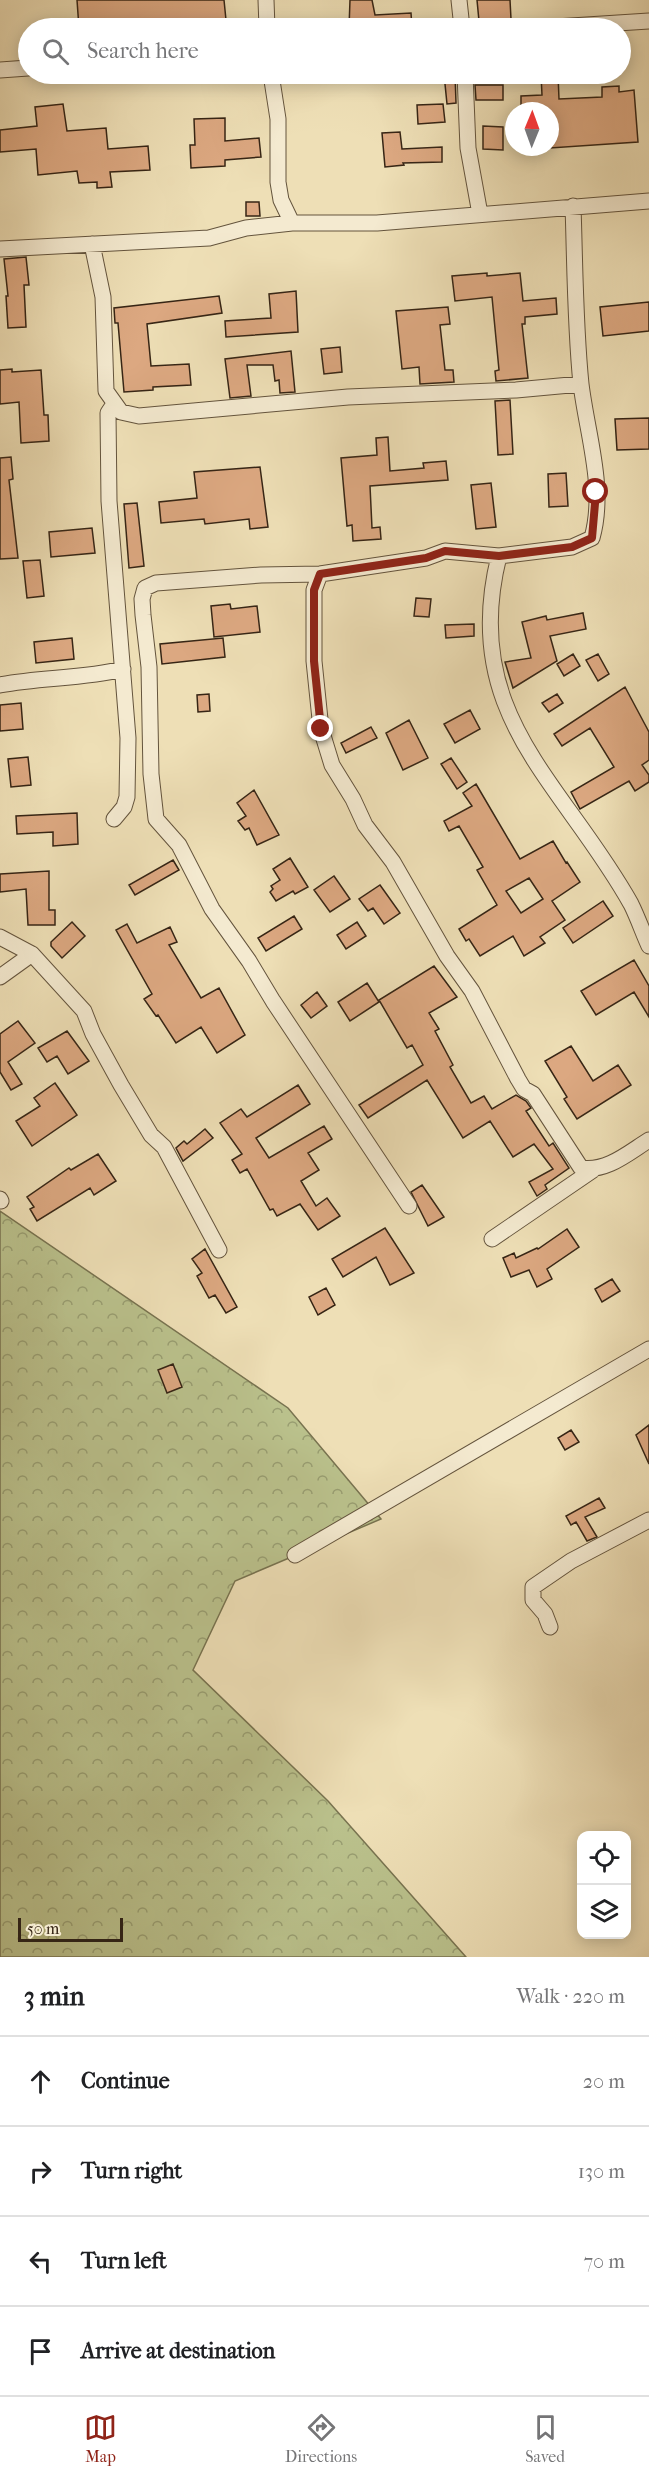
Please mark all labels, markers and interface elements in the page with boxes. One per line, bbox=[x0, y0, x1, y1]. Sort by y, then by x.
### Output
search box bbox=[18, 18, 631, 84]
icon: search bbox=[39, 35, 72, 68]
text: Search here bbox=[87, 38, 199, 64]
north arrow bbox=[505, 102, 559, 156]
route start bbox=[582, 478, 608, 504]
route end bbox=[307, 715, 333, 741]
map controls bbox=[577, 1831, 631, 1939]
button: locate bbox=[577, 1831, 631, 1885]
button: layers bbox=[577, 1885, 631, 1939]
scale bar bbox=[18, 1915, 123, 1942]
text: 50 m bbox=[27, 1919, 59, 1938]
text: 3 min bbox=[24, 1981, 85, 2012]
text: Walk · 220 m bbox=[517, 1985, 625, 2008]
icon: ahead bbox=[24, 2065, 57, 2098]
text: Continue bbox=[81, 2068, 170, 2094]
text: 20 m bbox=[583, 2070, 625, 2093]
icon: right bbox=[24, 2155, 57, 2188]
text: Turn right bbox=[81, 2158, 182, 2184]
text: 130 m bbox=[578, 2160, 625, 2183]
icon: left bbox=[24, 2245, 57, 2278]
text: Turn left bbox=[81, 2248, 167, 2274]
text: 70 m bbox=[583, 2250, 625, 2273]
icon: arrive bbox=[24, 2335, 57, 2368]
text: Arrive at destination bbox=[81, 2338, 275, 2364]
tab: Map bbox=[84, 2411, 117, 2466]
tab: Directions bbox=[285, 2411, 357, 2466]
tab: Saved bbox=[525, 2411, 565, 2466]

